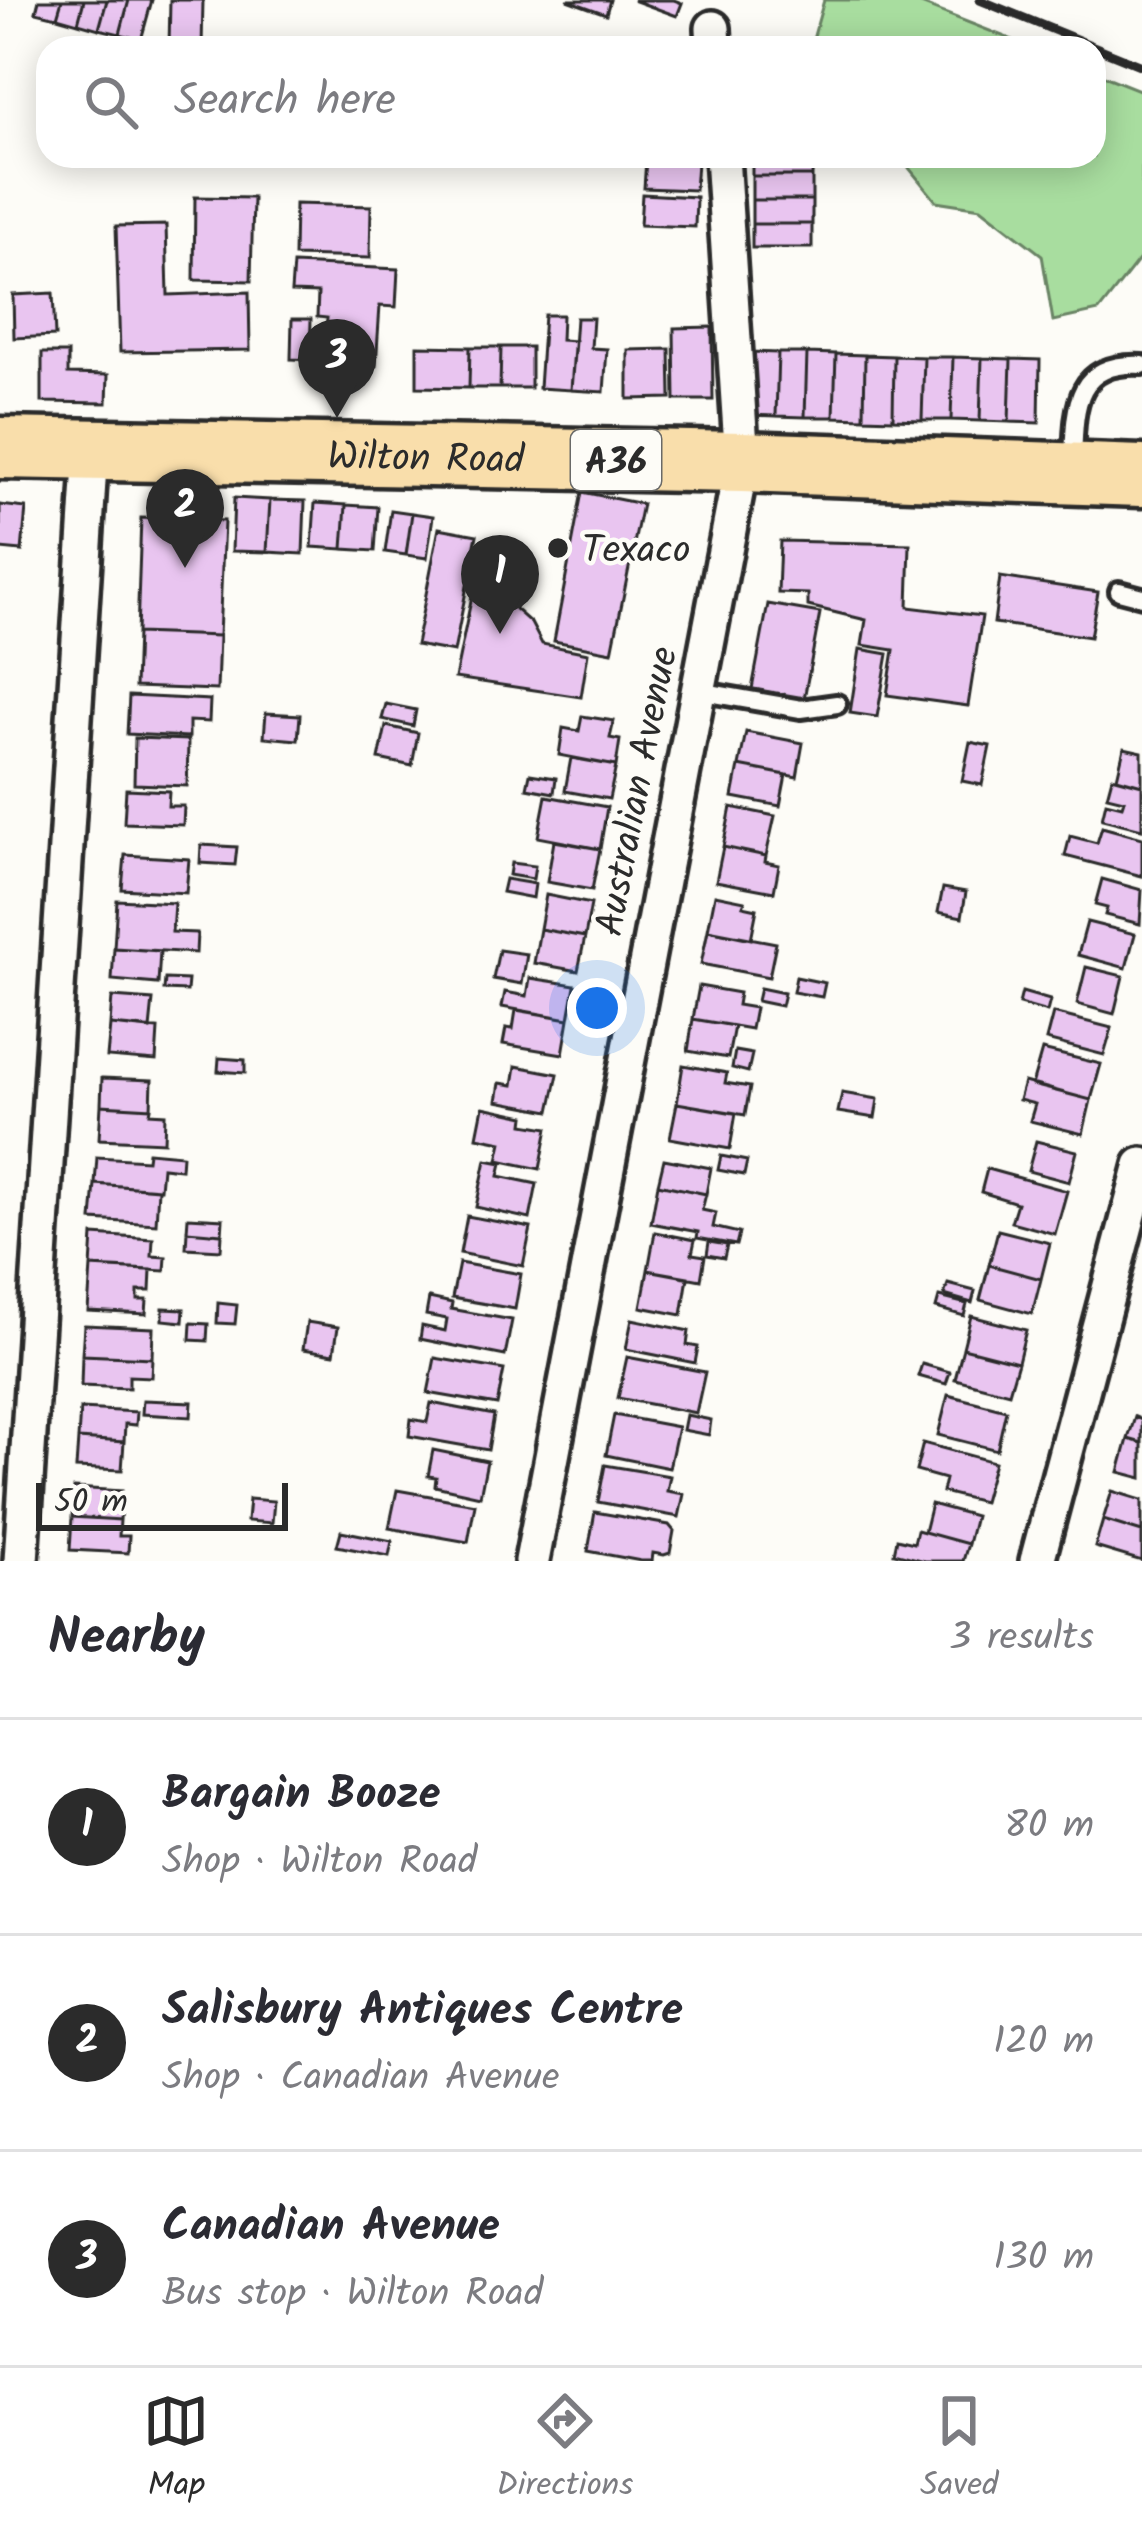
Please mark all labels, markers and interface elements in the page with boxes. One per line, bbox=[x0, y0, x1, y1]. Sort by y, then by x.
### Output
search box bbox=[36, 36, 1106, 168]
text: Search here bbox=[174, 66, 396, 138]
icon: search bbox=[78, 69, 144, 135]
pin: 3 bbox=[298, 319, 376, 418]
street label: Wilton Road bbox=[327, 427, 526, 493]
road number: A36 bbox=[571, 430, 661, 490]
pin: 2 bbox=[146, 469, 224, 568]
place label: Texaco bbox=[582, 521, 690, 583]
pin: 1 bbox=[461, 535, 539, 634]
marker: Texaco bbox=[545, 535, 571, 561]
street label: Australian Avenue bbox=[580, 642, 697, 942]
your location bbox=[567, 978, 627, 1038]
scale bar bbox=[36, 1477, 288, 1530]
text: 50 m bbox=[54, 1477, 128, 1530]
text: Nearby bbox=[48, 1599, 205, 1680]
text: 3 results bbox=[949, 1608, 1094, 1670]
text: Bargain Booze bbox=[162, 1760, 441, 1832]
text: 1 bbox=[81, 1796, 93, 1858]
text: 80 m bbox=[1004, 1796, 1094, 1858]
text: Shop · Wilton Road bbox=[162, 1832, 477, 1894]
text: Salisbury Antiques Centre bbox=[162, 1976, 683, 2048]
text: 2 bbox=[76, 2012, 98, 2074]
text: 120 m bbox=[993, 2012, 1094, 2074]
text: Shop · Canadian Avenue bbox=[162, 2048, 559, 2110]
text: Canadian Avenue bbox=[162, 2192, 500, 2264]
text: 3 bbox=[76, 2228, 98, 2290]
text: 130 m bbox=[993, 2228, 1094, 2290]
text: Bus stop · Wilton Road bbox=[162, 2264, 543, 2326]
tab: Map bbox=[143, 2388, 209, 2513]
tab: Directions bbox=[496, 2388, 633, 2513]
tab: Saved bbox=[920, 2388, 999, 2513]

